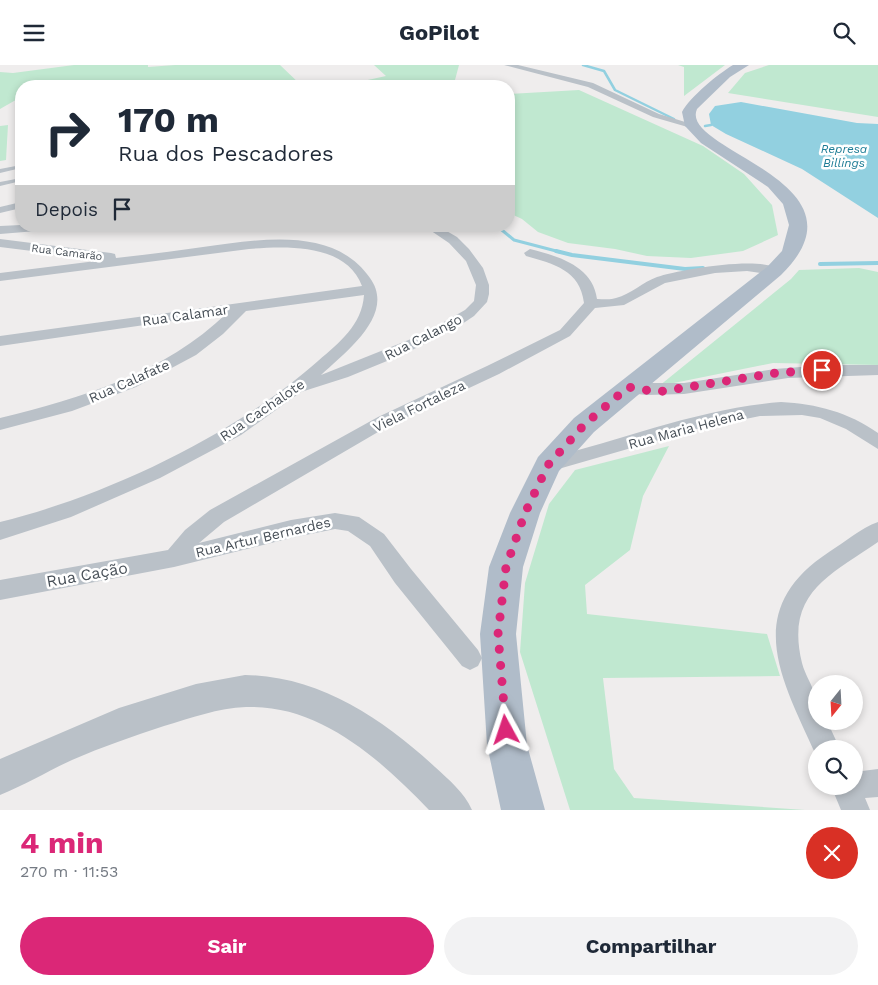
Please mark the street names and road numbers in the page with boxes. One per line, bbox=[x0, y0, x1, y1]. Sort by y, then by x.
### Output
street label: Rua Camarão bbox=[31, 242, 103, 263]
street label: Rua Calamar bbox=[141, 301, 229, 329]
street label: Rua Calango bbox=[382, 311, 464, 363]
street label: Rua Calafate bbox=[86, 356, 172, 406]
street label: Rua Cachalote bbox=[217, 376, 307, 444]
street label: Viela Fortaleza bbox=[370, 377, 468, 435]
street label: Rua Maria Helena bbox=[626, 406, 746, 452]
street label: Rua Artur Bernardes bbox=[194, 514, 332, 560]
street label: Rua Cação bbox=[45, 558, 129, 591]

